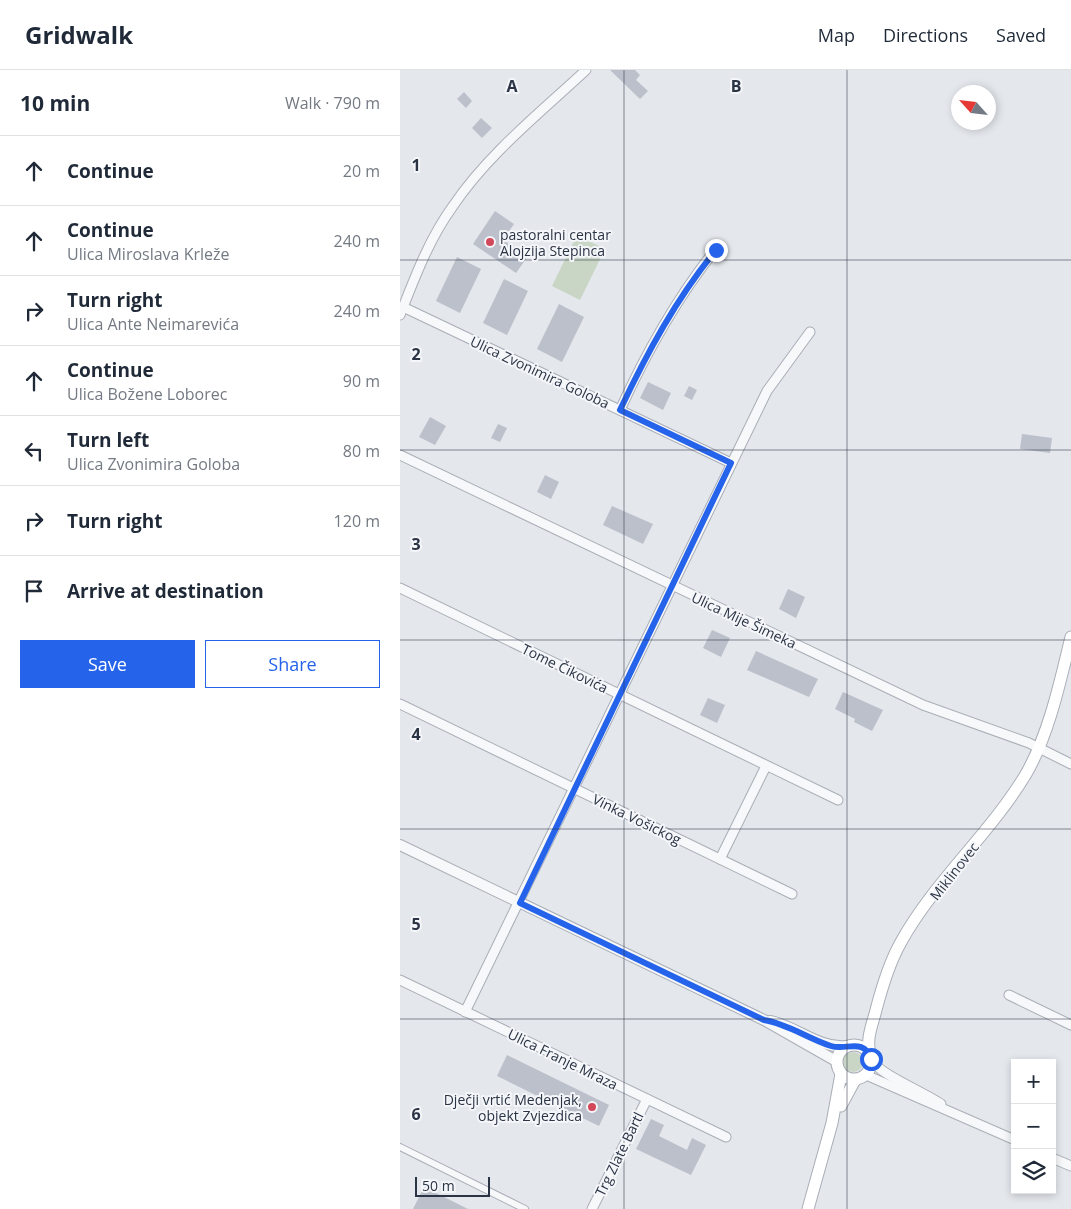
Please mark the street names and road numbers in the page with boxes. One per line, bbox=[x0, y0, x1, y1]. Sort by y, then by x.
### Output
street label: Ulica Zvonimira Goloba bbox=[467, 331, 613, 413]
street label: Ulica Mije Šimeka bbox=[688, 587, 800, 653]
street label: Tome Čikovića bbox=[519, 639, 611, 697]
street label: Vinka Vošickog bbox=[590, 789, 685, 849]
street label: Miklinovec bbox=[925, 838, 983, 904]
street label: Ulica Franje Mraza bbox=[505, 1024, 621, 1094]
street label: Trg Zlate Bartl bbox=[590, 1109, 648, 1199]

